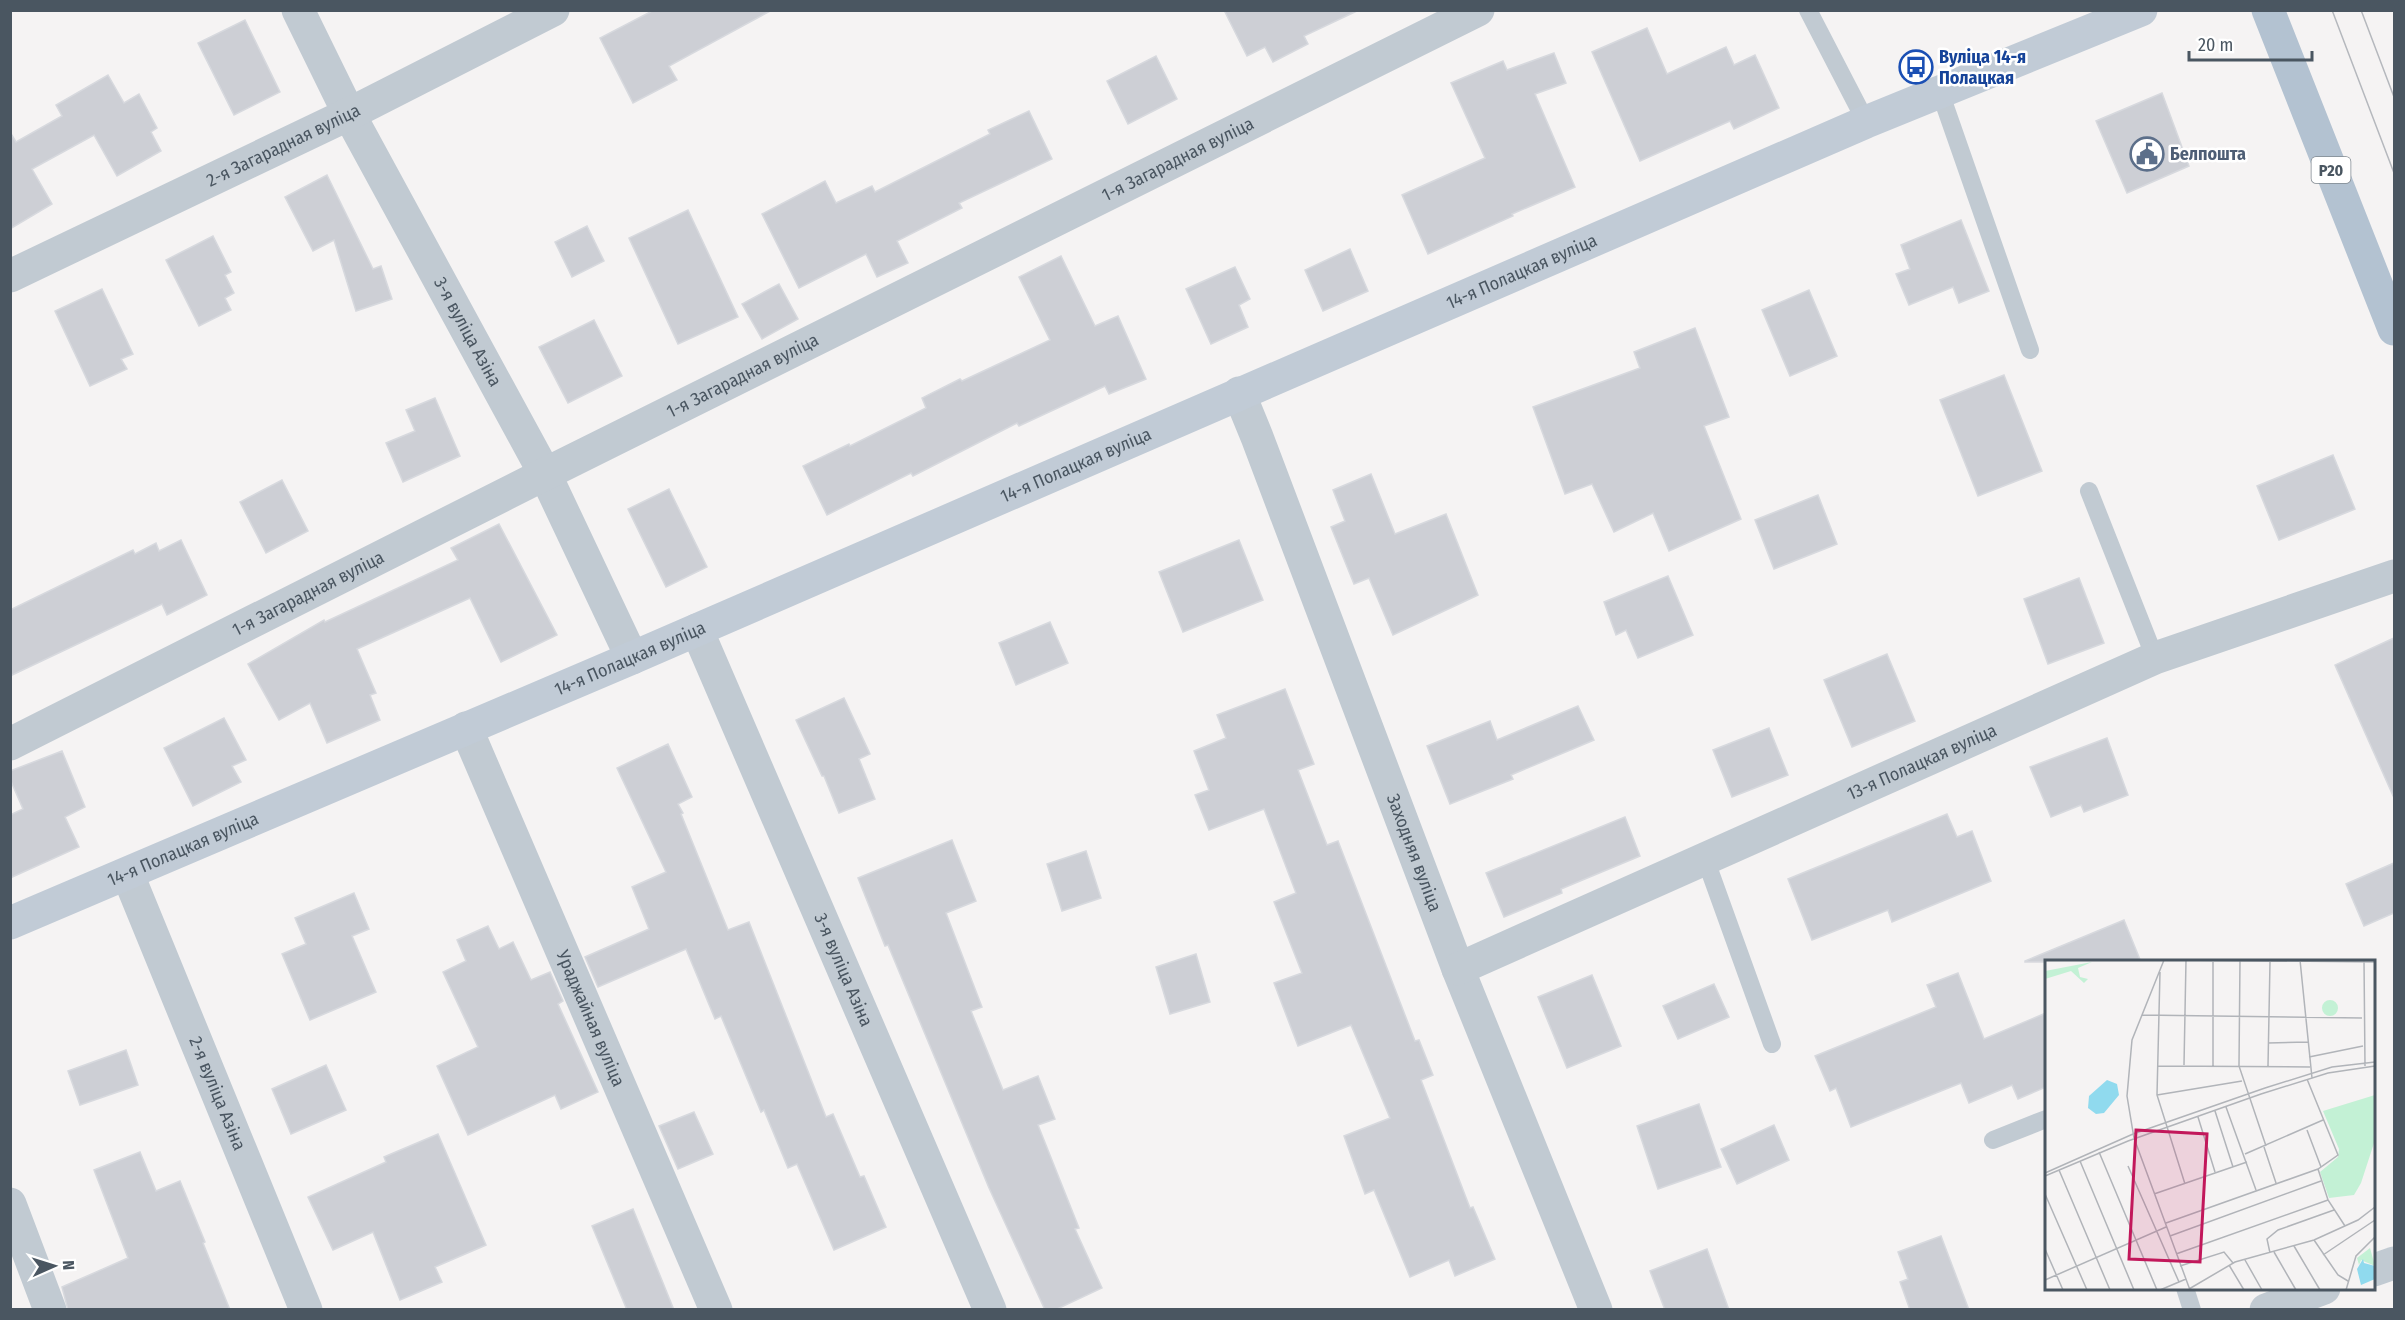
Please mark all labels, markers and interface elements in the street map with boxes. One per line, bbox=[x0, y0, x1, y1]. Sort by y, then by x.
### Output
scale bar bbox=[2189, 24, 2312, 62]
text: 20 m bbox=[2198, 34, 2233, 56]
place label: Вуліца 14-я Полацкая bbox=[1939, 46, 2026, 89]
bus stop icon: Вуліца 14-я Полацкая bbox=[1898, 49, 1934, 85]
street label: 2-я Загарадная вуліца bbox=[203, 99, 364, 191]
street label: 1-я Загарадная вуліца bbox=[1098, 112, 1258, 206]
public building icon: Белпошта bbox=[2129, 136, 2165, 172]
place label: Белпошта bbox=[2170, 143, 2246, 165]
road number: Р20 bbox=[2312, 157, 2350, 183]
street label: 14-я Полацкая вуліца bbox=[1443, 229, 1601, 314]
street label: 3-я вуліца Азіна bbox=[429, 273, 506, 391]
street label: 1-я Загарадная вуліца bbox=[663, 329, 822, 423]
street label: 14-я Полацкая вуліца bbox=[997, 423, 1155, 508]
street label: 1-я Загарадная вуліца bbox=[229, 546, 388, 641]
street label: 14-я Полацкая вуліца bbox=[551, 616, 709, 701]
street label: 13-я Полацкая вуліца bbox=[1844, 719, 2000, 805]
street label: Заходняя вуліца bbox=[1382, 791, 1446, 915]
street label: 14-я Полацкая вуліца bbox=[104, 807, 262, 891]
street label: 3-я вуліца Азіна bbox=[809, 910, 878, 1030]
street label: Ураджайная вуліца bbox=[551, 946, 630, 1090]
inset map bbox=[2045, 960, 2375, 1290]
street label: 2-я вуліца Азіна bbox=[184, 1033, 251, 1154]
north arrow bbox=[24, 1236, 84, 1296]
text: N bbox=[59, 1260, 78, 1271]

